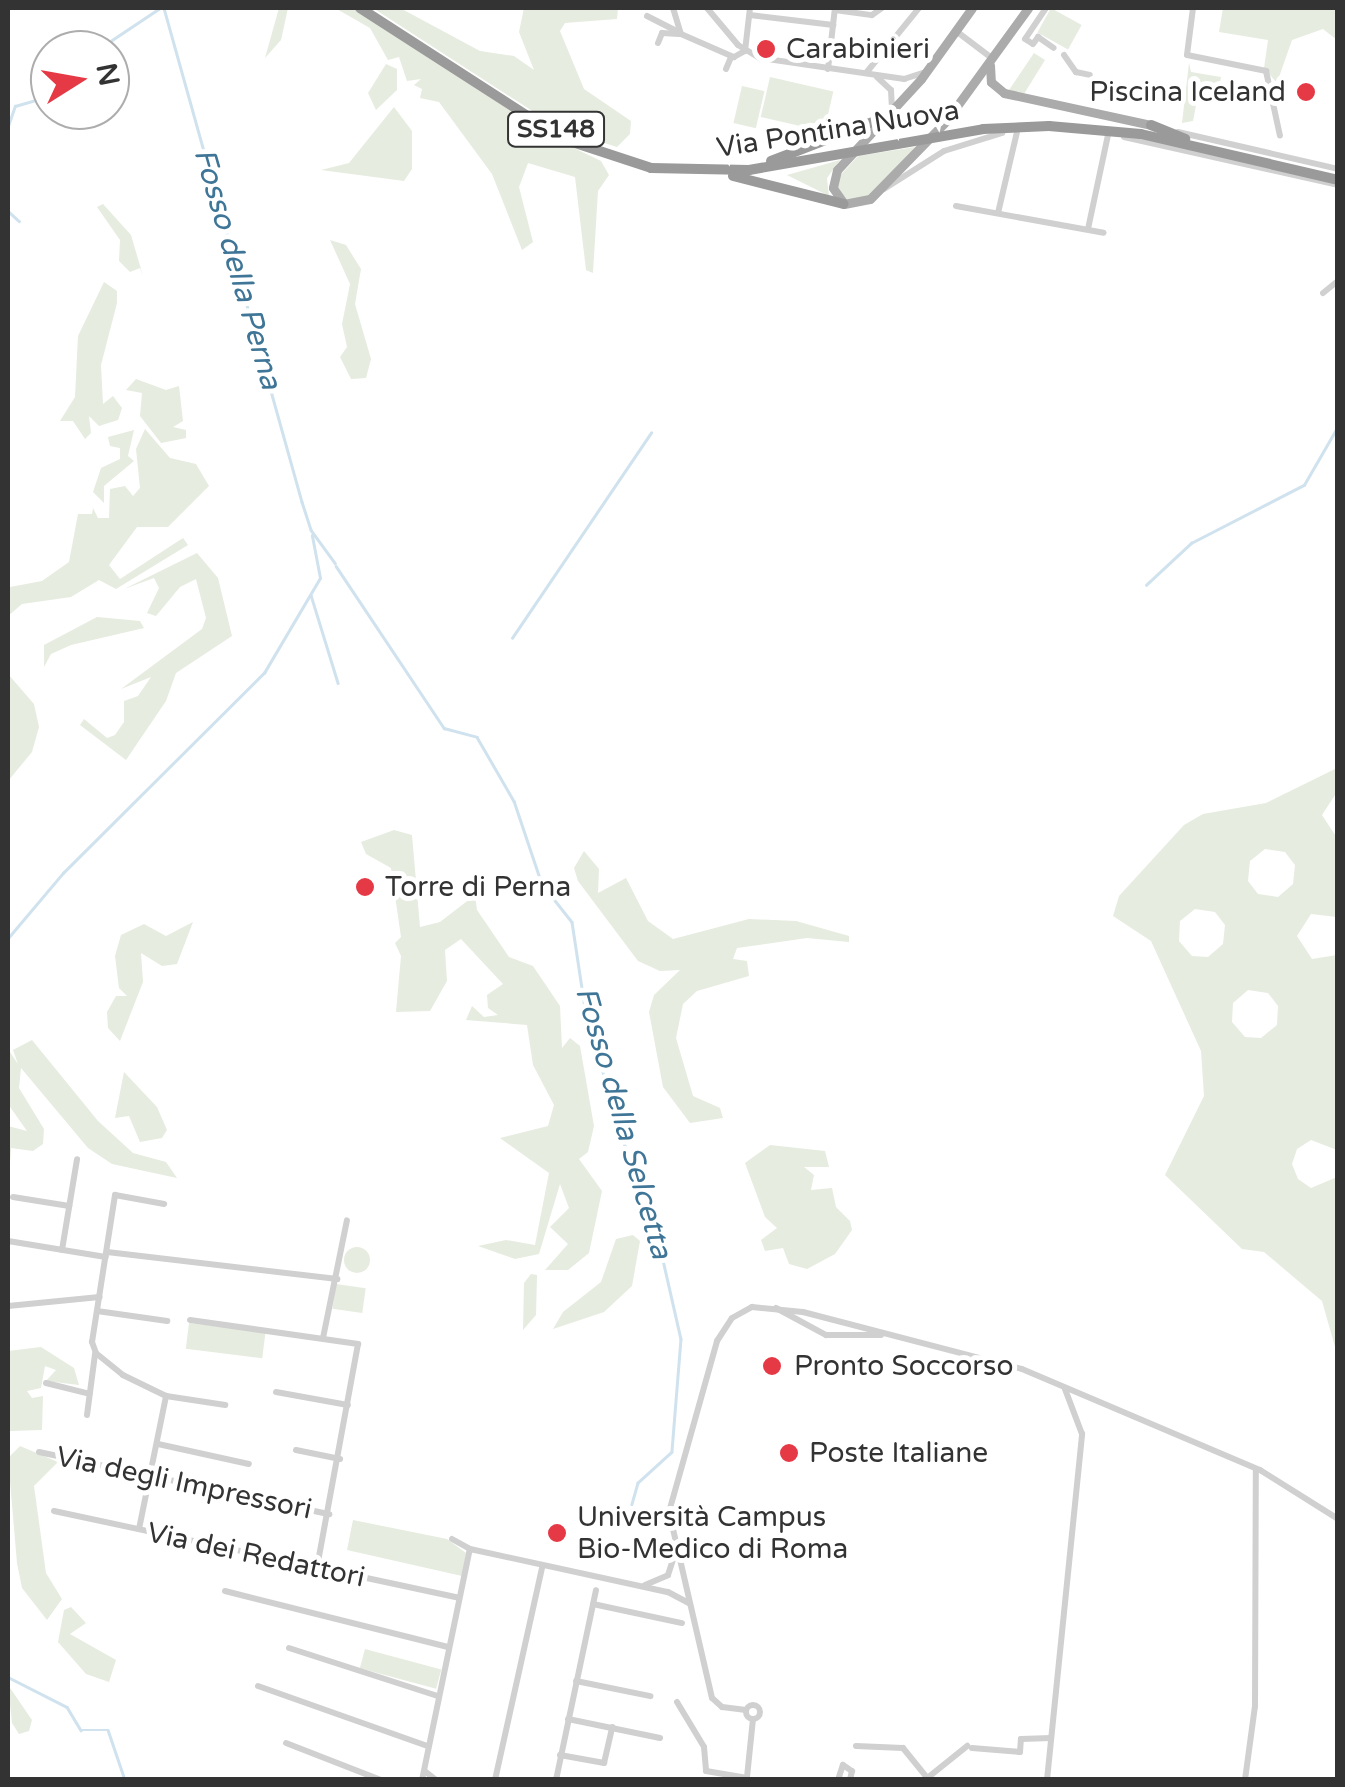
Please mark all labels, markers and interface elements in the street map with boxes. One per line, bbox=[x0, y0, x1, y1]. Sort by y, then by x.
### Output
north arrow bbox=[30, 30, 130, 130]
place label: Carabinieri bbox=[786, 32, 930, 66]
marker: Carabinieri bbox=[755, 38, 777, 60]
text: N bbox=[89, 60, 126, 89]
place label: Piscina Iceland bbox=[1089, 75, 1286, 109]
marker: Piscina Iceland bbox=[1295, 81, 1317, 103]
street label: Via Pontina Nuova bbox=[714, 93, 962, 165]
road number: SS148 bbox=[506, 109, 606, 149]
water label: Fosso della Perna bbox=[185, 144, 289, 394]
place label: Torre di Perna bbox=[385, 870, 571, 904]
marker: Torre di Perna bbox=[354, 876, 376, 898]
water label: Fosso della Selcetta bbox=[567, 983, 679, 1263]
place label: Pronto Soccorso bbox=[794, 1349, 1014, 1383]
marker: Pronto Soccorso bbox=[759, 1353, 785, 1379]
place label: Poste Italiane bbox=[809, 1436, 988, 1470]
street label: Via degli Impressori bbox=[53, 1439, 315, 1527]
marker: Poste Italiane bbox=[778, 1442, 800, 1464]
place label: Università Campus Bio-Medico di Roma bbox=[577, 1500, 848, 1566]
street label: Via dei Redattori bbox=[144, 1516, 368, 1594]
marker: Università Campus Bio-Medico di Roma bbox=[546, 1522, 568, 1544]

